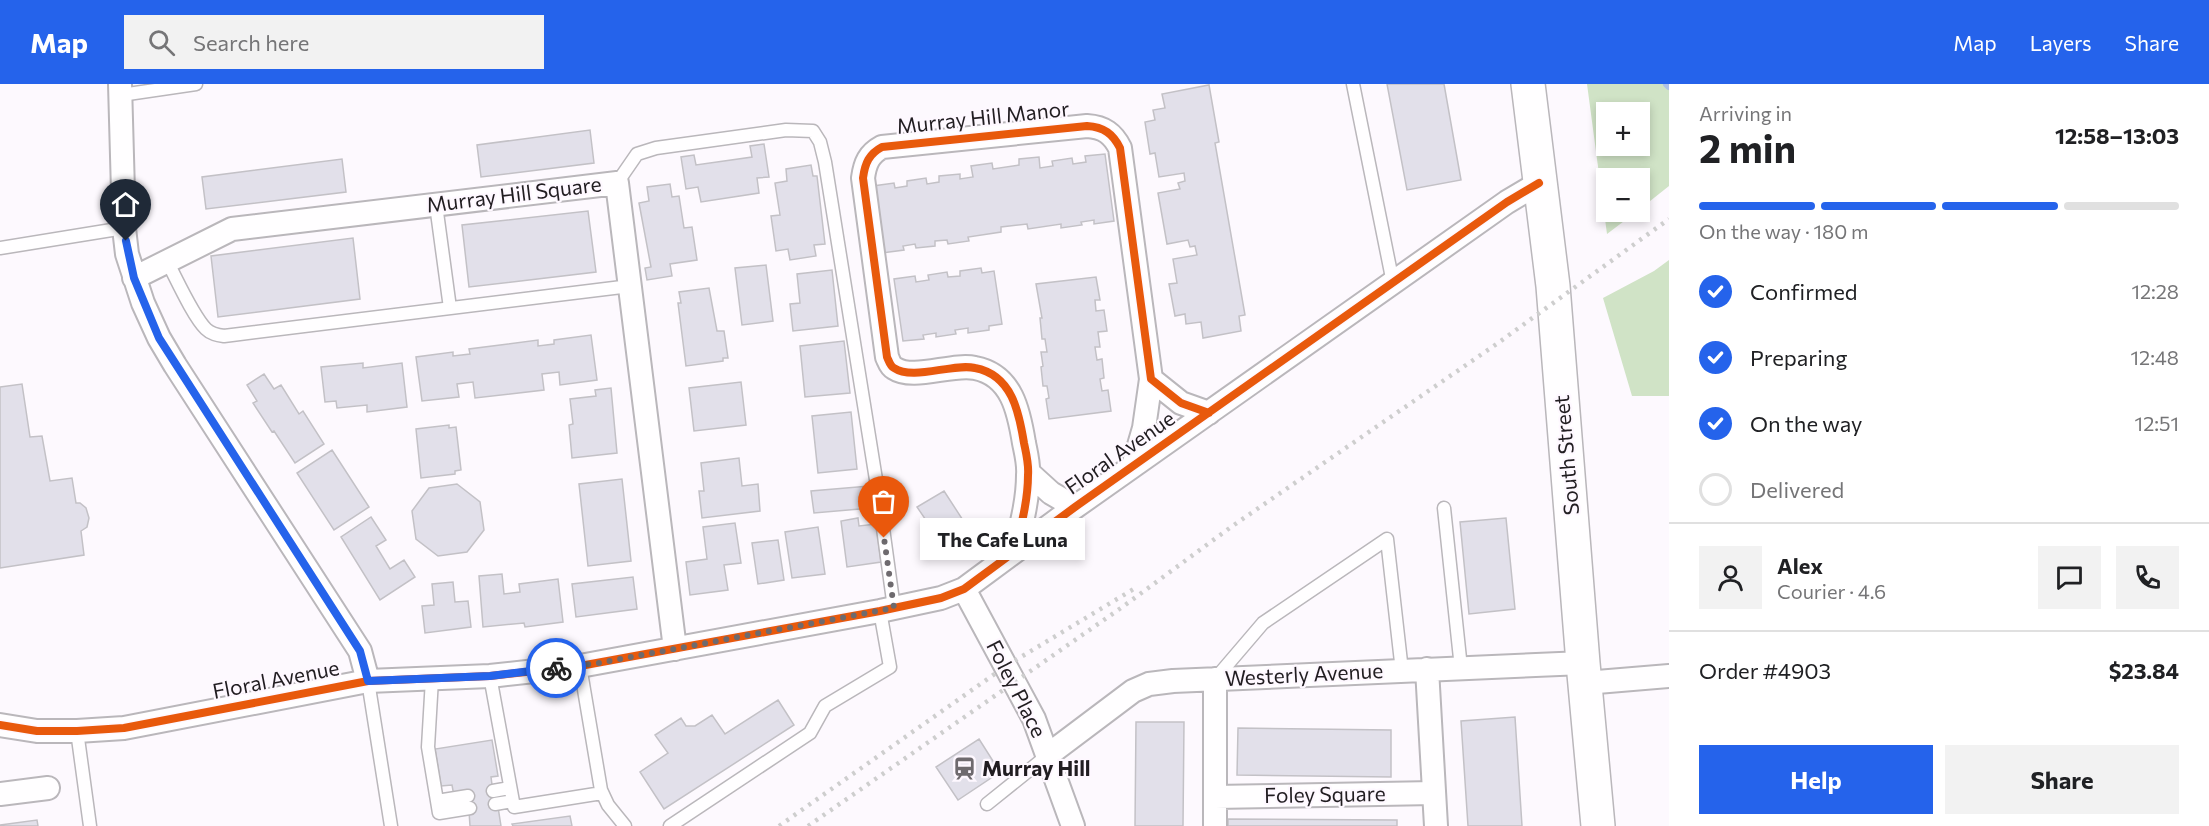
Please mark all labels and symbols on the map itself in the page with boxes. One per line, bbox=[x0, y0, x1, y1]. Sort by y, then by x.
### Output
street label: Murray Hill Manor bbox=[895, 95, 1071, 138]
street label: Murray Hill Square bbox=[425, 170, 603, 217]
pin bbox=[100, 179, 151, 241]
street label: South Street bbox=[1548, 394, 1583, 516]
street label: Floral Avenue bbox=[1059, 405, 1179, 499]
pin bbox=[858, 476, 909, 538]
callout: The Cafe Luna bbox=[920, 517, 1085, 559]
street label: Foley Place bbox=[982, 635, 1053, 741]
courier bbox=[526, 638, 586, 698]
street label: Floral Avenue bbox=[210, 654, 341, 703]
street label: Westerly Avenue bbox=[1224, 657, 1384, 690]
place label: Murray Hill bbox=[982, 755, 1091, 780]
station icon: Murray Hill bbox=[951, 756, 977, 782]
street label: Foley Square bbox=[1264, 780, 1386, 807]

